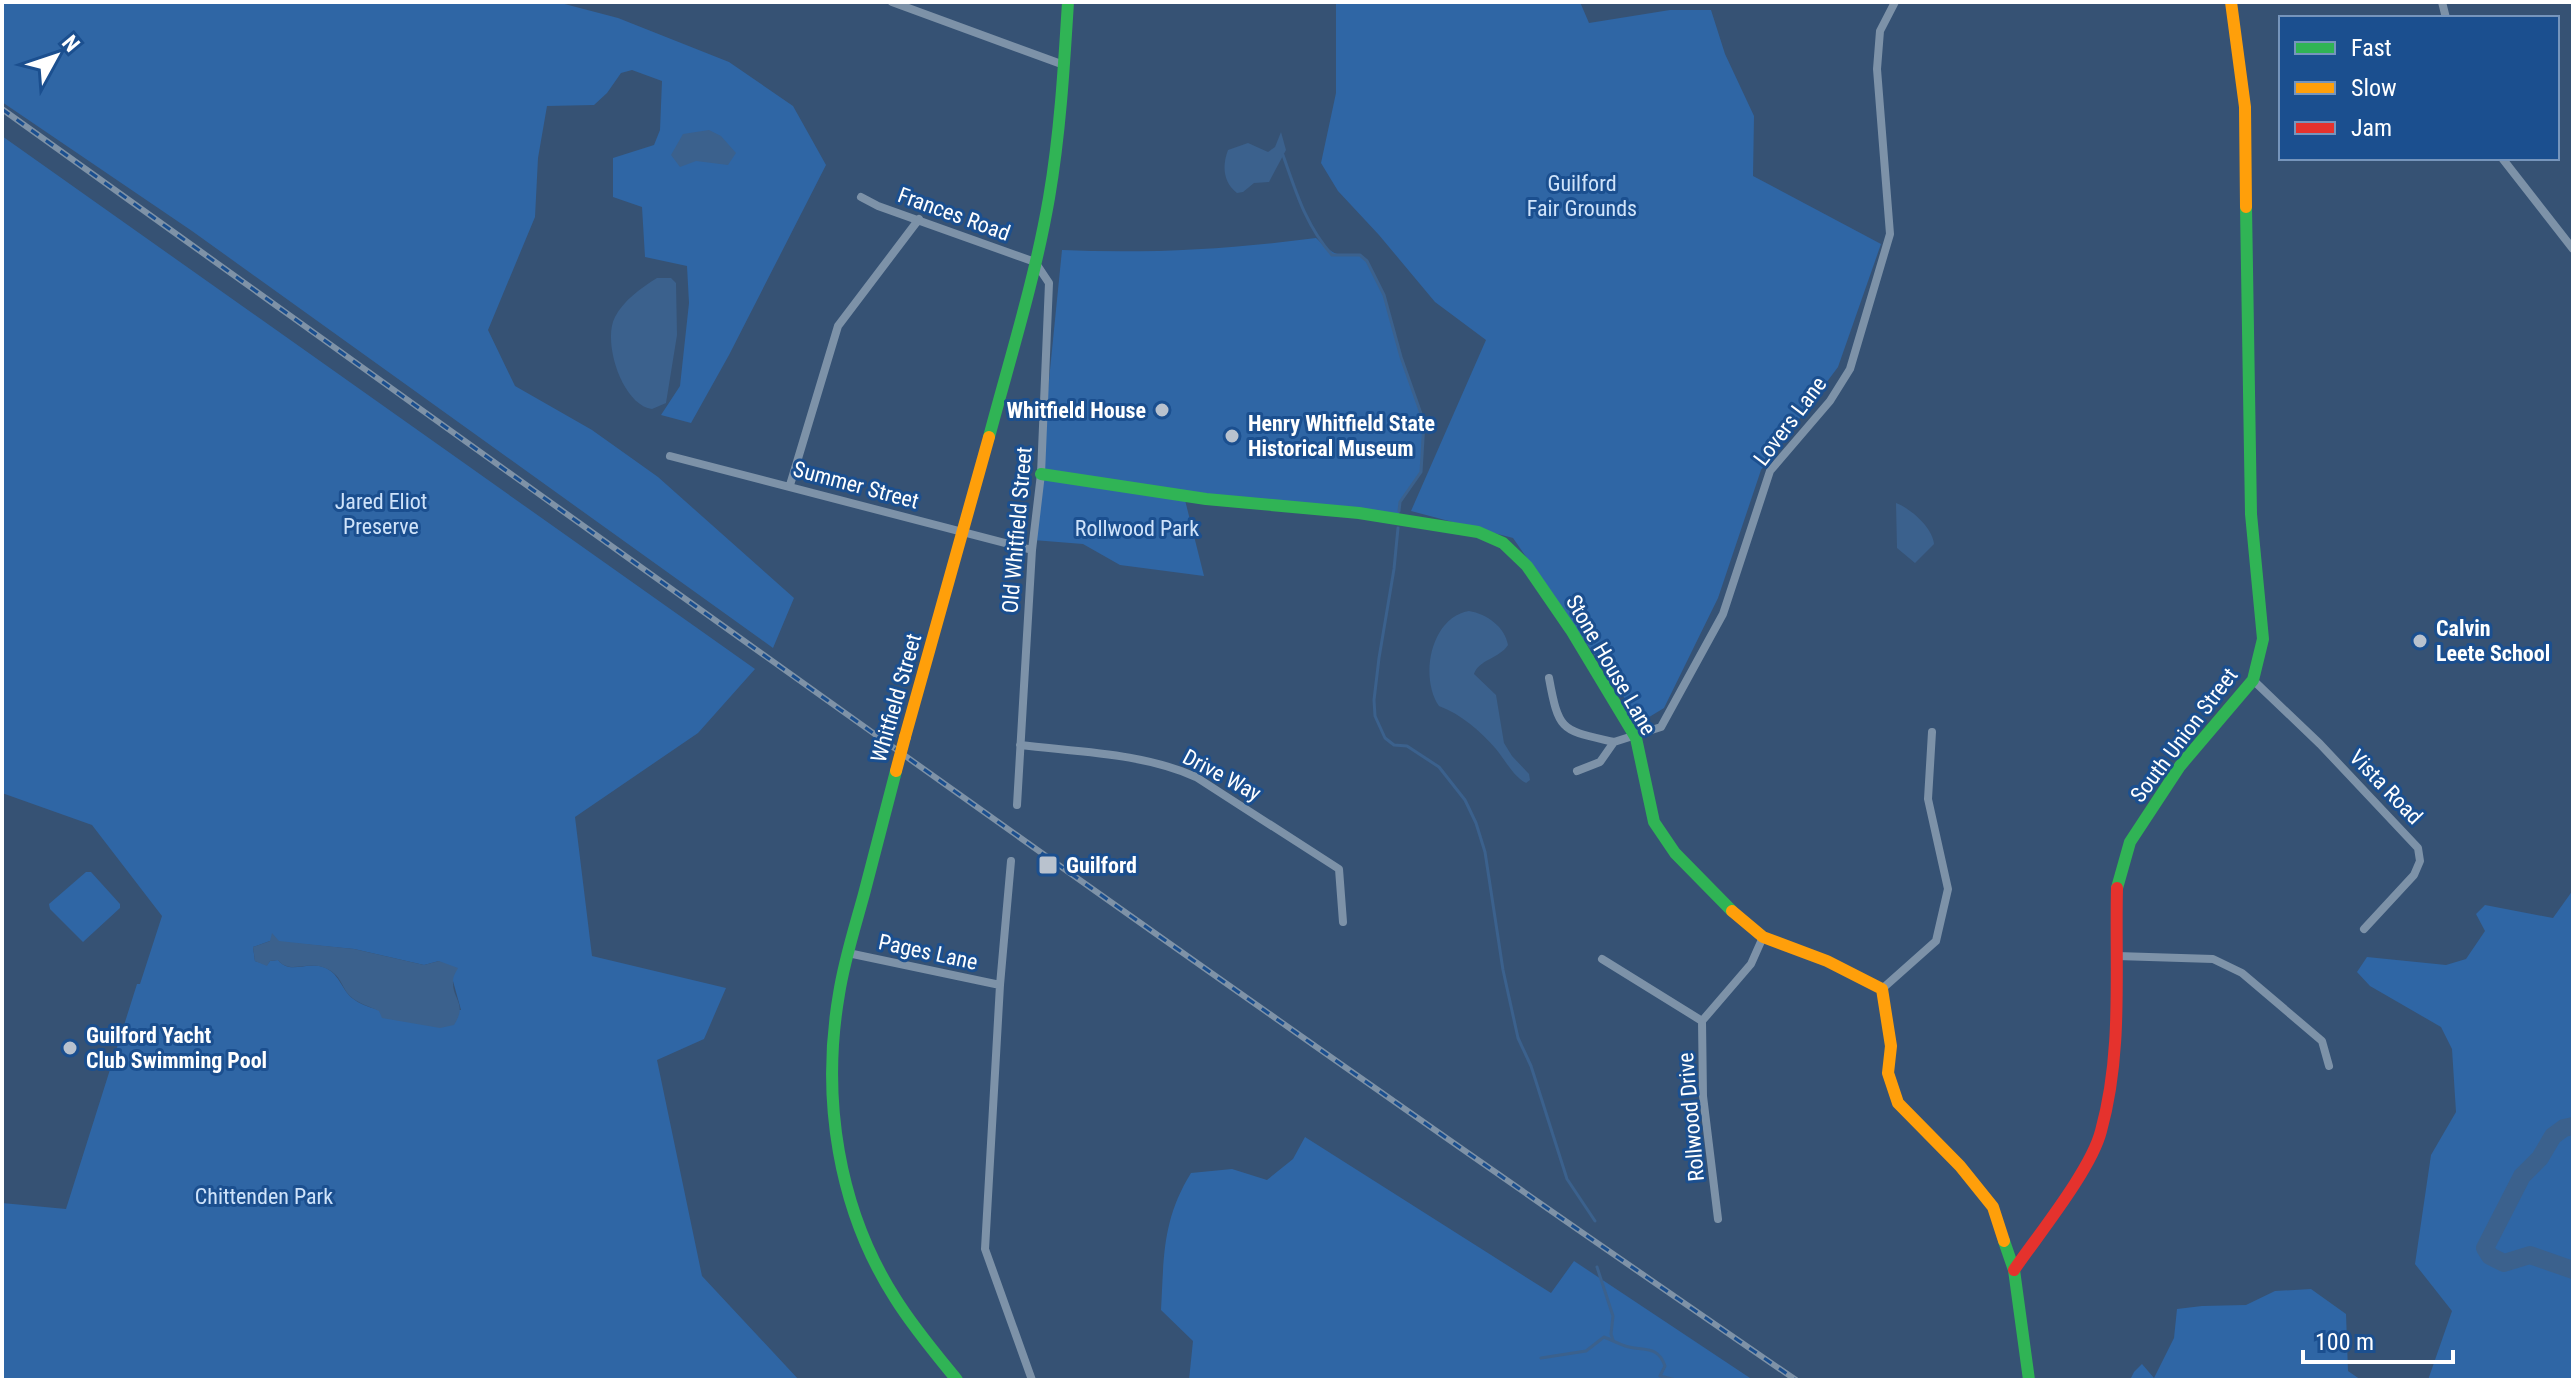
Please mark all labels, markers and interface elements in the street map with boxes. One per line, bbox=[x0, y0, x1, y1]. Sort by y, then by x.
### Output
north arrow bbox=[16, 16, 96, 96]
legend bbox=[2279, 16, 2559, 160]
text: N bbox=[57, 30, 85, 57]
text: Fast bbox=[2351, 34, 2392, 62]
text: Slow bbox=[2351, 74, 2397, 102]
text: Jam bbox=[2351, 114, 2392, 142]
park label: Guilford Fair Grounds bbox=[1527, 171, 1637, 221]
street label: Frances Road bbox=[895, 182, 1013, 246]
street label: Lovers Lane bbox=[1749, 372, 1831, 470]
place label: Whitfield House bbox=[1007, 398, 1146, 423]
marker: Whitfield House bbox=[1153, 401, 1171, 419]
place label: Henry Whitfield State Historical Museum bbox=[1248, 411, 1435, 461]
marker: Henry Whitfield State Historical Museum bbox=[1223, 427, 1241, 445]
street label: Old Whitfield Street bbox=[997, 446, 1037, 614]
street label: Summer Street bbox=[791, 456, 921, 514]
park label: Jared Eliot Preserve bbox=[335, 489, 427, 539]
park label: Rollwood Park bbox=[1075, 516, 1199, 541]
street label: Stone House Lane bbox=[1561, 591, 1661, 739]
place label: Calvin Leete School bbox=[2436, 616, 2550, 666]
street label: Whitfield Street bbox=[866, 631, 926, 765]
marker: Calvin Leete School bbox=[2411, 632, 2429, 650]
street label: South Union Street bbox=[2125, 663, 2243, 807]
street label: Drive Way bbox=[1179, 744, 1265, 806]
street label: Vista Road bbox=[2344, 745, 2428, 829]
place label: Guilford bbox=[1066, 853, 1137, 878]
marker: Guilford bbox=[1037, 854, 1059, 876]
street label: Pages Lane bbox=[876, 929, 980, 975]
place label: Guilford Yacht Club Swimming Pool bbox=[86, 1023, 267, 1073]
marker: Guilford Yacht Club Swimming Pool bbox=[61, 1039, 79, 1057]
street label: Rollwood Drive bbox=[1673, 1052, 1709, 1182]
park label: Chittenden Park bbox=[195, 1184, 333, 1209]
scale bar bbox=[2303, 1314, 2453, 1364]
text: 100 m bbox=[2315, 1328, 2374, 1356]

